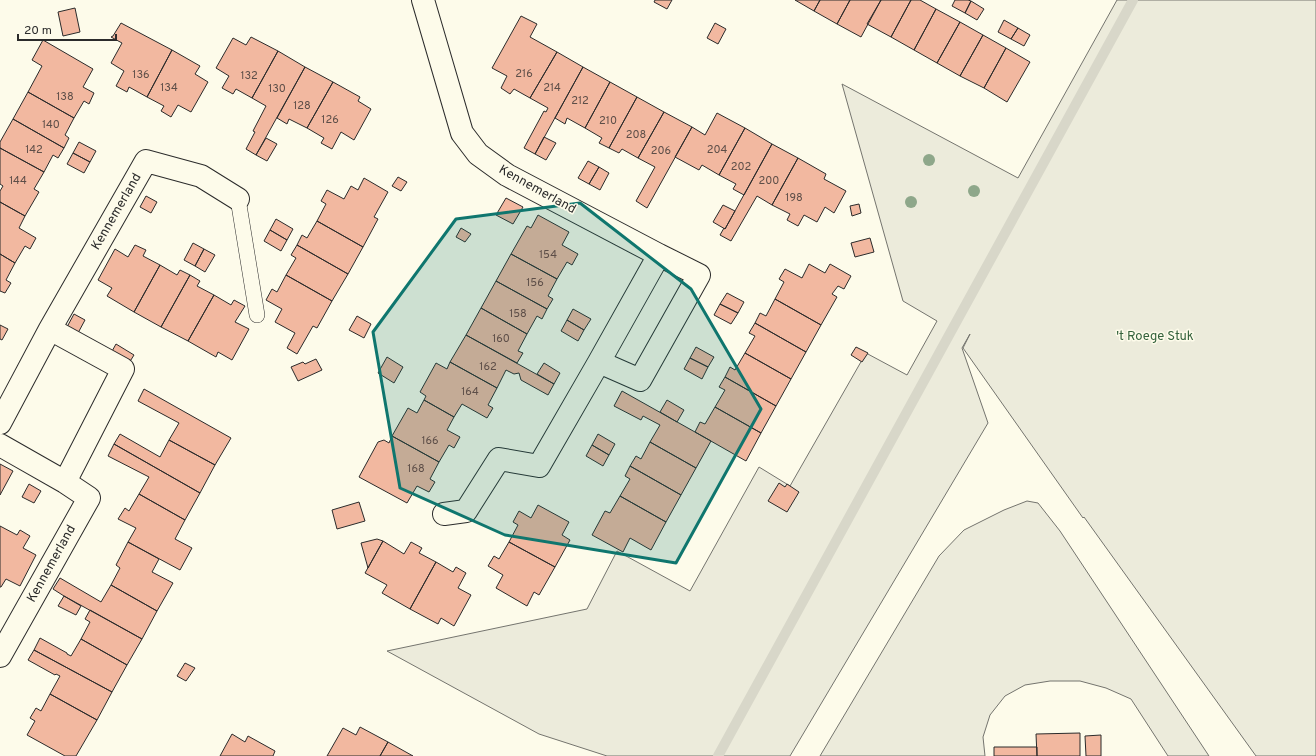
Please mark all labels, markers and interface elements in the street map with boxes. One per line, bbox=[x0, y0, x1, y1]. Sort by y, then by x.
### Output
scale bar bbox=[18, 16, 116, 42]
text: 20 m bbox=[24, 23, 52, 39]
house number: 216 bbox=[515, 67, 533, 81]
house number: 136 bbox=[132, 68, 150, 82]
house number: 132 bbox=[240, 69, 258, 83]
house number: 134 bbox=[160, 81, 178, 95]
house number: 214 bbox=[543, 81, 561, 95]
house number: 130 bbox=[268, 82, 286, 96]
house number: 138 bbox=[56, 90, 74, 104]
house number: 212 bbox=[571, 94, 589, 108]
house number: 128 bbox=[293, 99, 311, 113]
house number: 126 bbox=[321, 113, 339, 127]
house number: 210 bbox=[599, 114, 617, 128]
house number: 140 bbox=[42, 118, 60, 132]
house number: 208 bbox=[626, 128, 646, 142]
house number: 142 bbox=[25, 143, 43, 157]
house number: 204 bbox=[707, 143, 727, 157]
house number: 206 bbox=[651, 144, 671, 158]
house number: 202 bbox=[731, 160, 751, 174]
street label: Kennemerland bbox=[495, 162, 579, 218]
street label: Kennemerland bbox=[89, 171, 145, 253]
house number: 144 bbox=[9, 174, 27, 188]
house number: 200 bbox=[759, 174, 779, 188]
house number: 198 bbox=[785, 191, 803, 205]
house number: 154 bbox=[539, 248, 557, 262]
house number: 156 bbox=[526, 276, 544, 290]
house number: 158 bbox=[509, 307, 527, 321]
park label: 't Roege Stuk bbox=[1116, 329, 1194, 345]
house number: 160 bbox=[492, 332, 510, 346]
house number: 162 bbox=[479, 360, 497, 374]
house number: 164 bbox=[461, 385, 479, 399]
house number: 166 bbox=[421, 434, 439, 448]
house number: 168 bbox=[407, 462, 425, 476]
street label: Kennemerland bbox=[24, 522, 80, 606]

